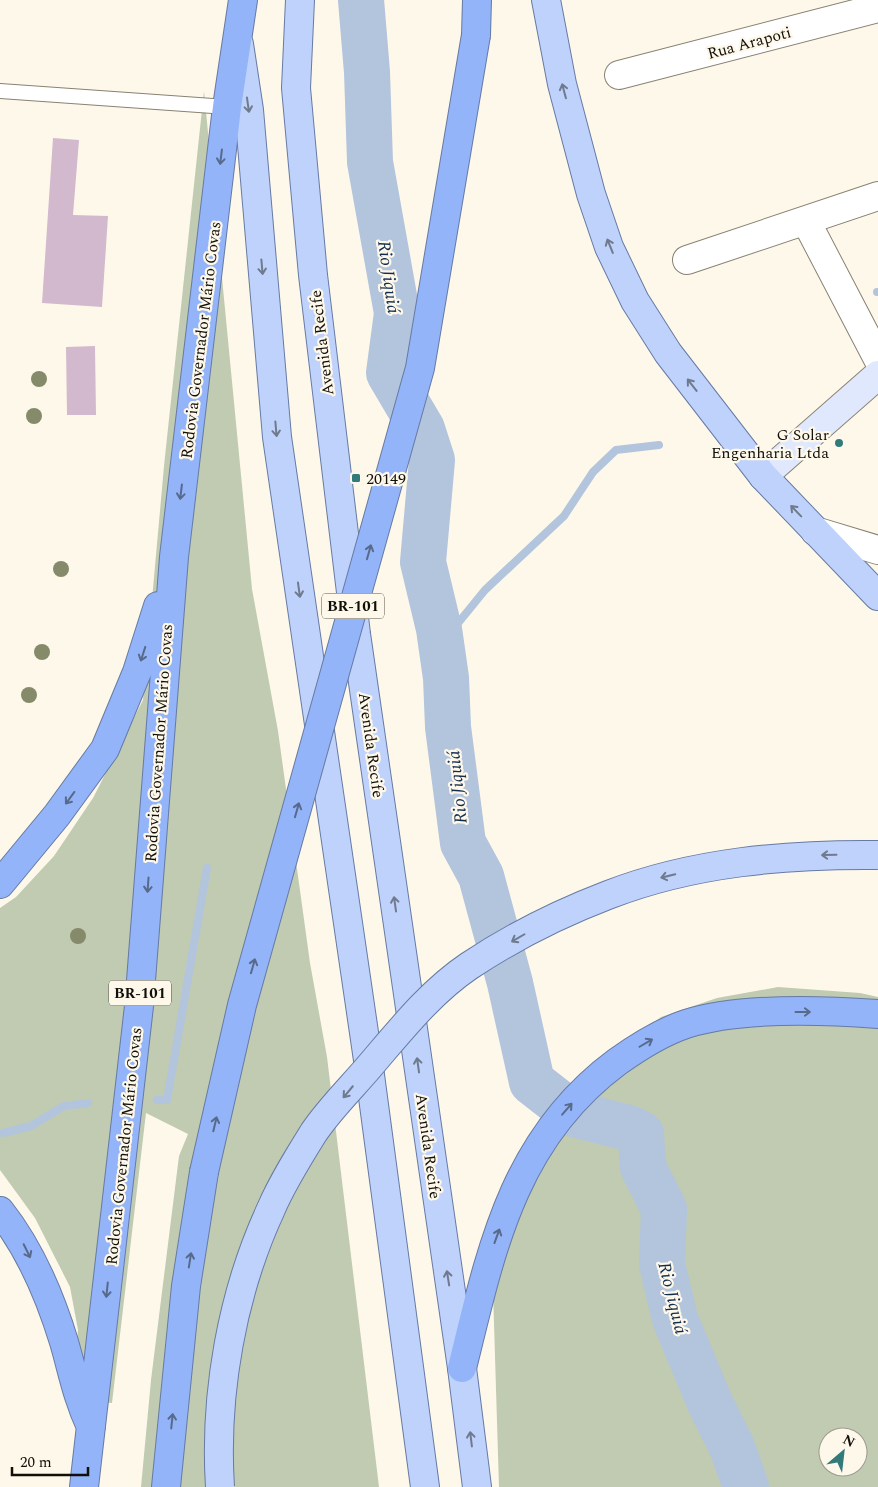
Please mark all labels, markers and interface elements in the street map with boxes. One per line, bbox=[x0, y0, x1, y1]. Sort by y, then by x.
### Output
street label: Rua Arapoti bbox=[705, 20, 794, 66]
one-way arrow bbox=[559, 83, 568, 99]
one-way arrow bbox=[243, 97, 253, 113]
one-way arrow bbox=[216, 149, 226, 165]
street label: Rodovia Governador Mário Covas bbox=[175, 220, 227, 460]
water label: Rio Jiquiá bbox=[370, 239, 407, 316]
one-way arrow bbox=[605, 239, 614, 254]
one-way arrow bbox=[258, 259, 267, 275]
street label: Avenida Recife bbox=[304, 289, 340, 397]
one-way arrow bbox=[687, 379, 698, 392]
one-way arrow bbox=[271, 421, 281, 437]
place label: G Solar Engenharia Ltda bbox=[711, 423, 829, 465]
marker: G Solar Engenharia Ltda bbox=[833, 437, 845, 449]
place label: 20149 bbox=[366, 467, 406, 491]
marker: 20149 bbox=[350, 472, 362, 484]
one-way arrow bbox=[176, 484, 186, 500]
one-way arrow bbox=[790, 504, 802, 517]
one-way arrow bbox=[364, 544, 374, 560]
one-way arrow bbox=[294, 581, 304, 597]
road number: BR-101 bbox=[322, 594, 384, 618]
street label: Rodovia Governador Mário Covas bbox=[139, 623, 179, 863]
one-way arrow bbox=[138, 645, 147, 661]
street label: Avenida Recife bbox=[352, 691, 390, 799]
water label: Rio Jiquiá bbox=[440, 748, 475, 825]
one-way arrow bbox=[65, 790, 75, 804]
one-way arrow bbox=[292, 802, 302, 818]
one-way arrow bbox=[822, 850, 838, 860]
one-way arrow bbox=[661, 872, 677, 881]
one-way arrow bbox=[143, 877, 152, 893]
one-way arrow bbox=[389, 896, 399, 912]
one-way arrow bbox=[512, 933, 526, 943]
one-way arrow bbox=[249, 959, 258, 975]
road number: BR-101 bbox=[109, 980, 171, 1006]
one-way arrow bbox=[794, 1007, 811, 1017]
street label: Rodovia Governador Mário Covas bbox=[100, 1026, 148, 1266]
one-way arrow bbox=[638, 1038, 653, 1048]
one-way arrow bbox=[412, 1057, 422, 1073]
one-way arrow bbox=[342, 1085, 353, 1098]
street label: Avenida Recife bbox=[409, 1092, 447, 1200]
one-way arrow bbox=[561, 1103, 572, 1116]
one-way arrow bbox=[211, 1117, 220, 1133]
one-way arrow bbox=[493, 1229, 502, 1244]
one-way arrow bbox=[23, 1243, 32, 1258]
one-way arrow bbox=[185, 1252, 195, 1268]
water label: Rio Jiquiá bbox=[651, 1259, 695, 1338]
one-way arrow bbox=[443, 1270, 453, 1286]
one-way arrow bbox=[102, 1282, 112, 1298]
one-way arrow bbox=[168, 1413, 177, 1429]
north arrow bbox=[818, 1427, 868, 1477]
text: N bbox=[839, 1429, 859, 1453]
one-way arrow bbox=[466, 1431, 476, 1447]
scale bar bbox=[12, 1444, 89, 1476]
text: 20 m bbox=[20, 1451, 52, 1474]

